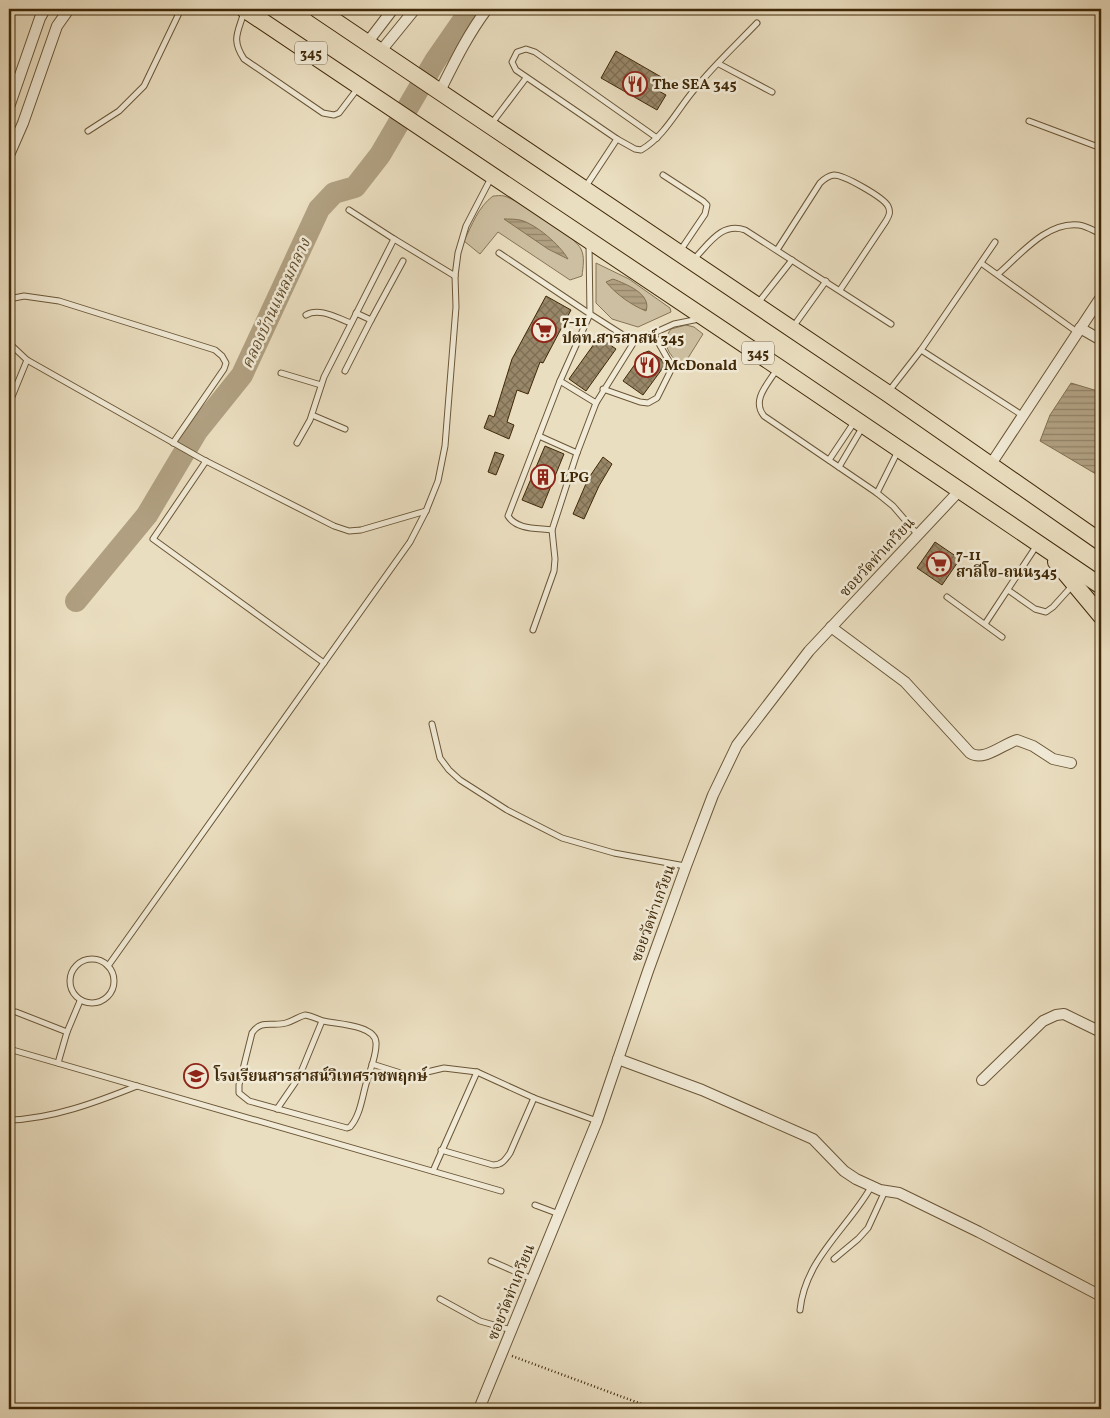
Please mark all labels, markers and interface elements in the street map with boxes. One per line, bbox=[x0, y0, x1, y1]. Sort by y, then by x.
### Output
road number: 345 bbox=[295, 42, 327, 64]
restaurant icon: The SEA 345 bbox=[622, 71, 648, 97]
place label: The SEA 345 bbox=[652, 75, 737, 96]
water label: คลองบ้านแหลมกลาง bbox=[237, 234, 317, 372]
place label: 7-11 ปตท.สารสาสน์ 345 bbox=[562, 312, 684, 350]
supermarket icon: 7-11 ปตท.สารสาสน์ 345 bbox=[531, 317, 557, 343]
road number: 345 bbox=[742, 342, 774, 364]
restaurant icon: McDonald bbox=[634, 352, 660, 378]
place label: McDonald bbox=[664, 356, 737, 377]
building icon: LPG bbox=[530, 464, 556, 490]
place label: LPG bbox=[560, 468, 590, 489]
street label: ซอยวัดท่าเกวียน bbox=[836, 513, 921, 603]
place label: 7-11 สาลีโข-ถนน345 bbox=[956, 546, 1057, 584]
supermarket icon: 7-11 สาลีโข-ถนน345 bbox=[926, 551, 952, 577]
street label: ซอยวัดท่าเกวียน bbox=[627, 862, 682, 965]
school or university icon: โรงเรียนสารสาสน์วิเทศราชพฤกษ์ bbox=[183, 1063, 209, 1089]
place label: โรงเรียนสารสาสน์วิเทศราชพฤกษ์ bbox=[213, 1065, 428, 1088]
street label: ซอยวัดท่าเกวียน bbox=[484, 1241, 541, 1344]

